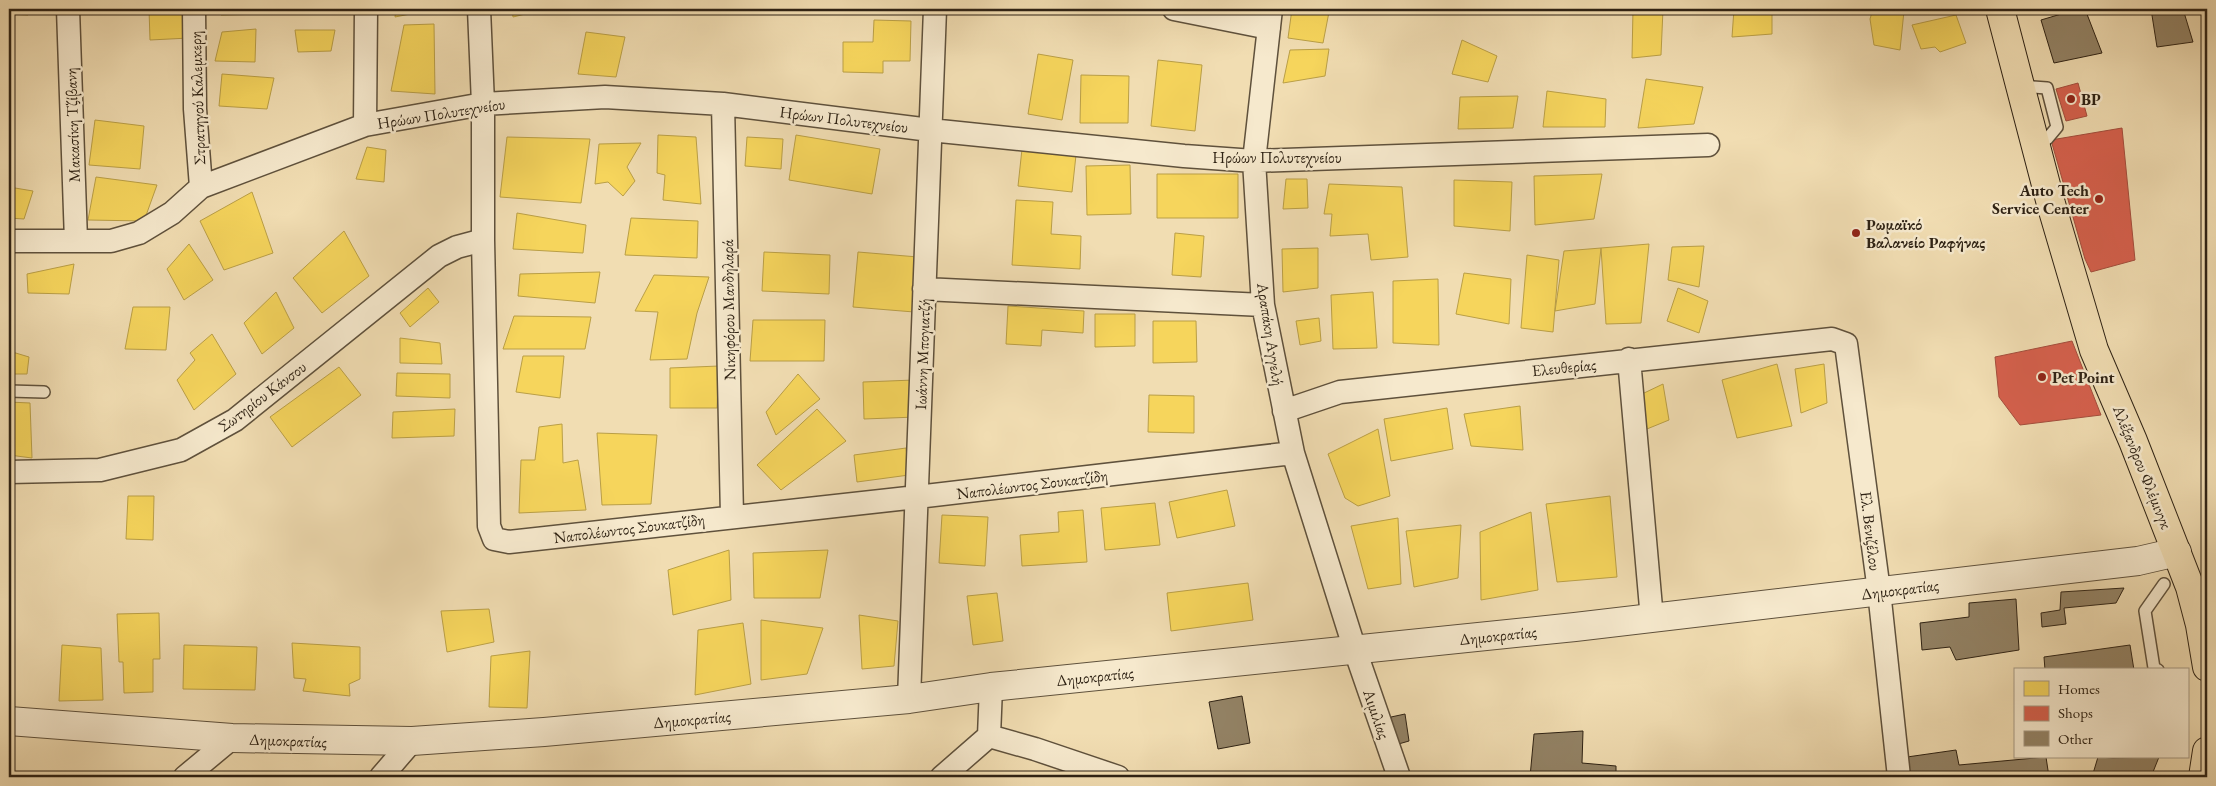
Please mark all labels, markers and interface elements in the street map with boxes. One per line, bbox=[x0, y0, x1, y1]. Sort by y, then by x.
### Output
street label: Στρατηγού Καλεμκερη bbox=[185, 31, 210, 165]
street label: Μακασίκη Τζίβανη bbox=[60, 67, 85, 183]
place label: BP bbox=[2081, 89, 2101, 110]
street label: Ηρώων Πολυτεχνείου bbox=[376, 93, 507, 134]
marker: BP bbox=[2065, 93, 2077, 105]
street label: Ηρώων Πολυτεχνείου bbox=[778, 101, 909, 138]
street label: Ηρώων Πολυτεχνείου bbox=[1212, 147, 1342, 168]
place label: Auto Tech Service Center bbox=[1992, 180, 2089, 219]
marker: Auto Tech Service Center bbox=[2093, 193, 2105, 205]
place label: Ρωμαϊκό Βαλανείο Ραφήνας bbox=[1866, 214, 1985, 253]
marker: Ρωμαϊκό Βαλανείο Ραφήνας bbox=[1850, 227, 1862, 239]
street label: Νικηφόρου Μανδηλαρά bbox=[717, 239, 740, 380]
street label: Αραπάκη Αγγελή bbox=[1252, 280, 1289, 387]
street label: Ιωάννη Μπογιατζή bbox=[910, 298, 935, 410]
street label: Ελευθερίας bbox=[1531, 354, 1598, 381]
street label: Σωτηρίου Κάνσου bbox=[214, 356, 311, 436]
place label: Pet Point bbox=[2052, 367, 2115, 388]
marker: Pet Point bbox=[2036, 371, 2048, 383]
street label: Αλέξανδρου Φλέμινγκ bbox=[2108, 401, 2177, 533]
street label: Ναπολέωντος Σουκατζίδη bbox=[955, 465, 1109, 504]
street label: Ελ. Βενιζέλου bbox=[1855, 490, 1886, 572]
street label: Ναπολέωντος Σουκατζίδη bbox=[552, 509, 706, 548]
street label: Δημοκρατίας bbox=[1860, 574, 1940, 605]
street label: Δημοκρατίας bbox=[1458, 621, 1538, 650]
street label: Δημοκρατίας bbox=[1055, 662, 1135, 691]
legend bbox=[2014, 668, 2188, 758]
text: Homes bbox=[2058, 679, 2100, 698]
street label: Αιμιλίας bbox=[1358, 686, 1395, 742]
text: Shops bbox=[2058, 703, 2093, 722]
street label: Δημοκρατίας bbox=[652, 706, 732, 733]
street label: Δημοκρατίας bbox=[249, 729, 328, 752]
text: Other bbox=[2058, 729, 2093, 748]

